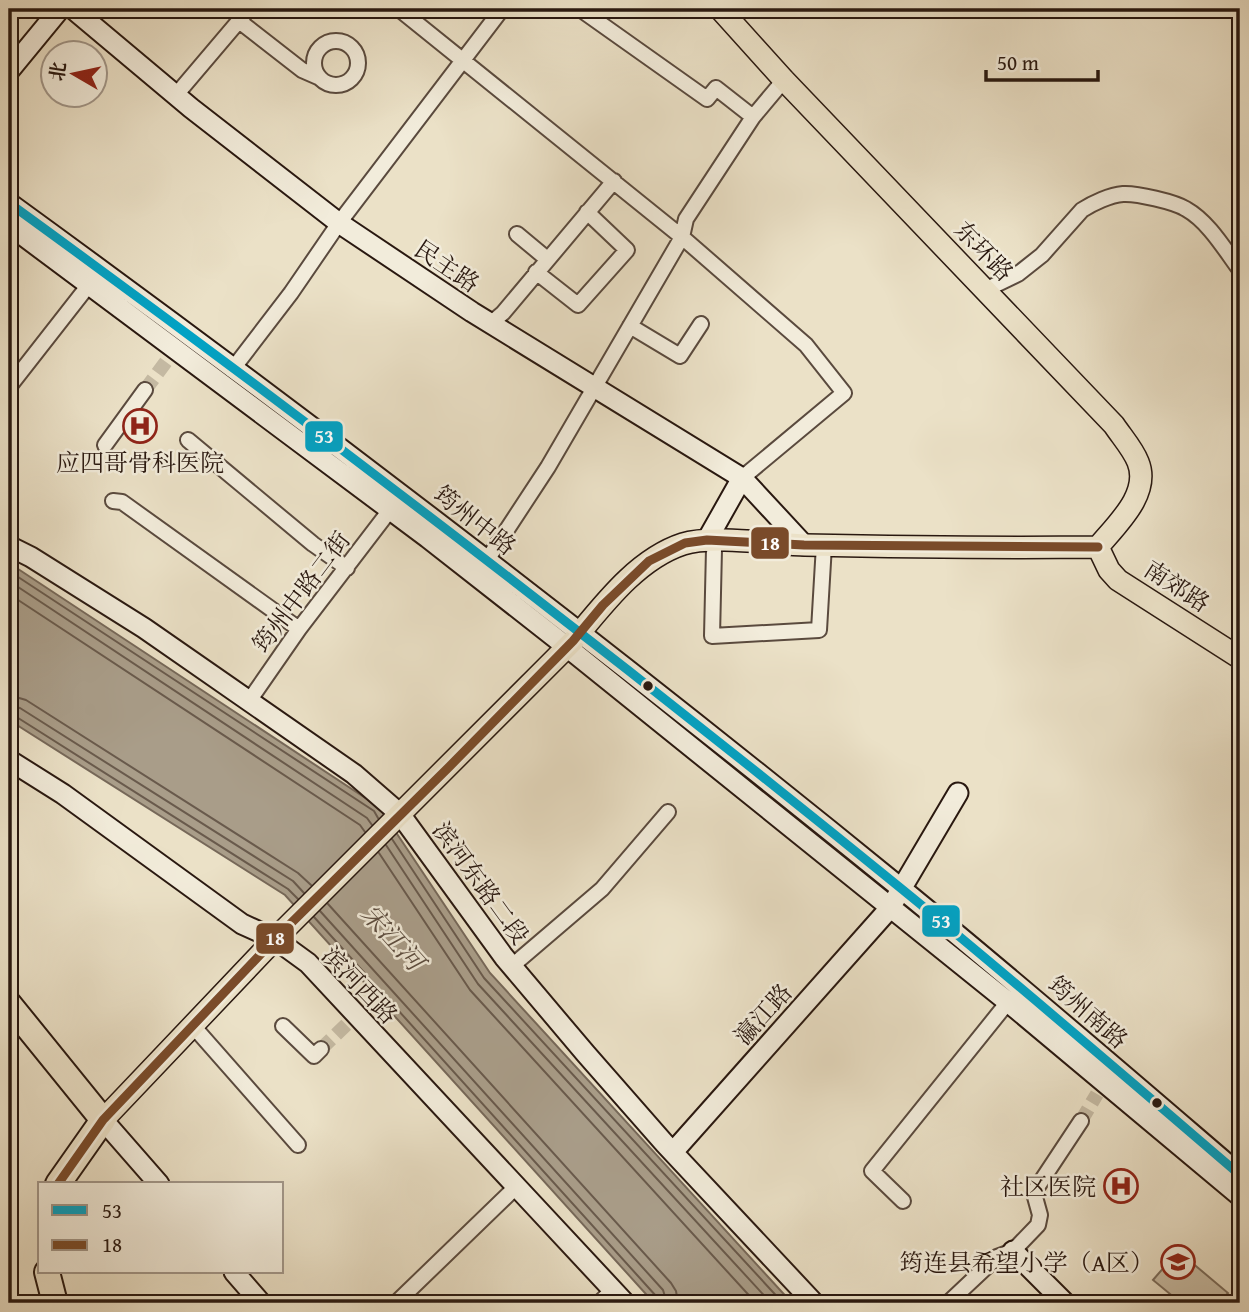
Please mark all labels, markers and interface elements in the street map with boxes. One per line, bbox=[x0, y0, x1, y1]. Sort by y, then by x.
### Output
north arrow bbox=[38, 38, 108, 108]
scale bar bbox=[986, 38, 1098, 82]
text: 50 m bbox=[997, 47, 1039, 78]
text: 北 bbox=[42, 60, 73, 83]
street label: 东环路 bbox=[946, 213, 1022, 289]
street label: 民主路 bbox=[407, 231, 487, 301]
hospital icon: 应四哥骨科医院 bbox=[121, 407, 159, 445]
line badge: 53 bbox=[304, 420, 344, 453]
text: 53 bbox=[314, 422, 334, 450]
place label: 应四哥骨科医院 bbox=[56, 445, 224, 480]
street label: 筠州中路 bbox=[426, 477, 524, 563]
street label: 筠州中路二街 bbox=[244, 524, 358, 660]
line badge: 18 bbox=[750, 526, 790, 560]
text: 18 bbox=[760, 529, 780, 557]
street label: 南郊路 bbox=[1137, 552, 1217, 620]
unlabelled marker bbox=[641, 679, 655, 693]
street label: 滨河东路二段 bbox=[425, 814, 537, 952]
water label: 宋江河 bbox=[352, 895, 436, 982]
line badge: 53 bbox=[921, 904, 961, 938]
text: 53 bbox=[931, 907, 951, 935]
line badge: 18 bbox=[255, 922, 295, 955]
text: 18 bbox=[265, 924, 285, 952]
street label: 滨河西路 bbox=[314, 938, 406, 1032]
street label: 筠州南路 bbox=[1040, 967, 1136, 1057]
street label: 瀛江路 bbox=[726, 976, 800, 1052]
unlabelled marker bbox=[1150, 1096, 1164, 1110]
hospital icon: 社区医院 bbox=[1102, 1167, 1140, 1205]
place label: 社区医院 bbox=[1000, 1169, 1096, 1204]
legend bbox=[38, 1182, 284, 1274]
text: 53 bbox=[102, 1195, 122, 1226]
text: 18 bbox=[102, 1229, 122, 1260]
school or university icon: 筠连县希望小学（A区） bbox=[1159, 1243, 1197, 1281]
place label: 筠连县希望小学（A区） bbox=[899, 1245, 1154, 1280]

